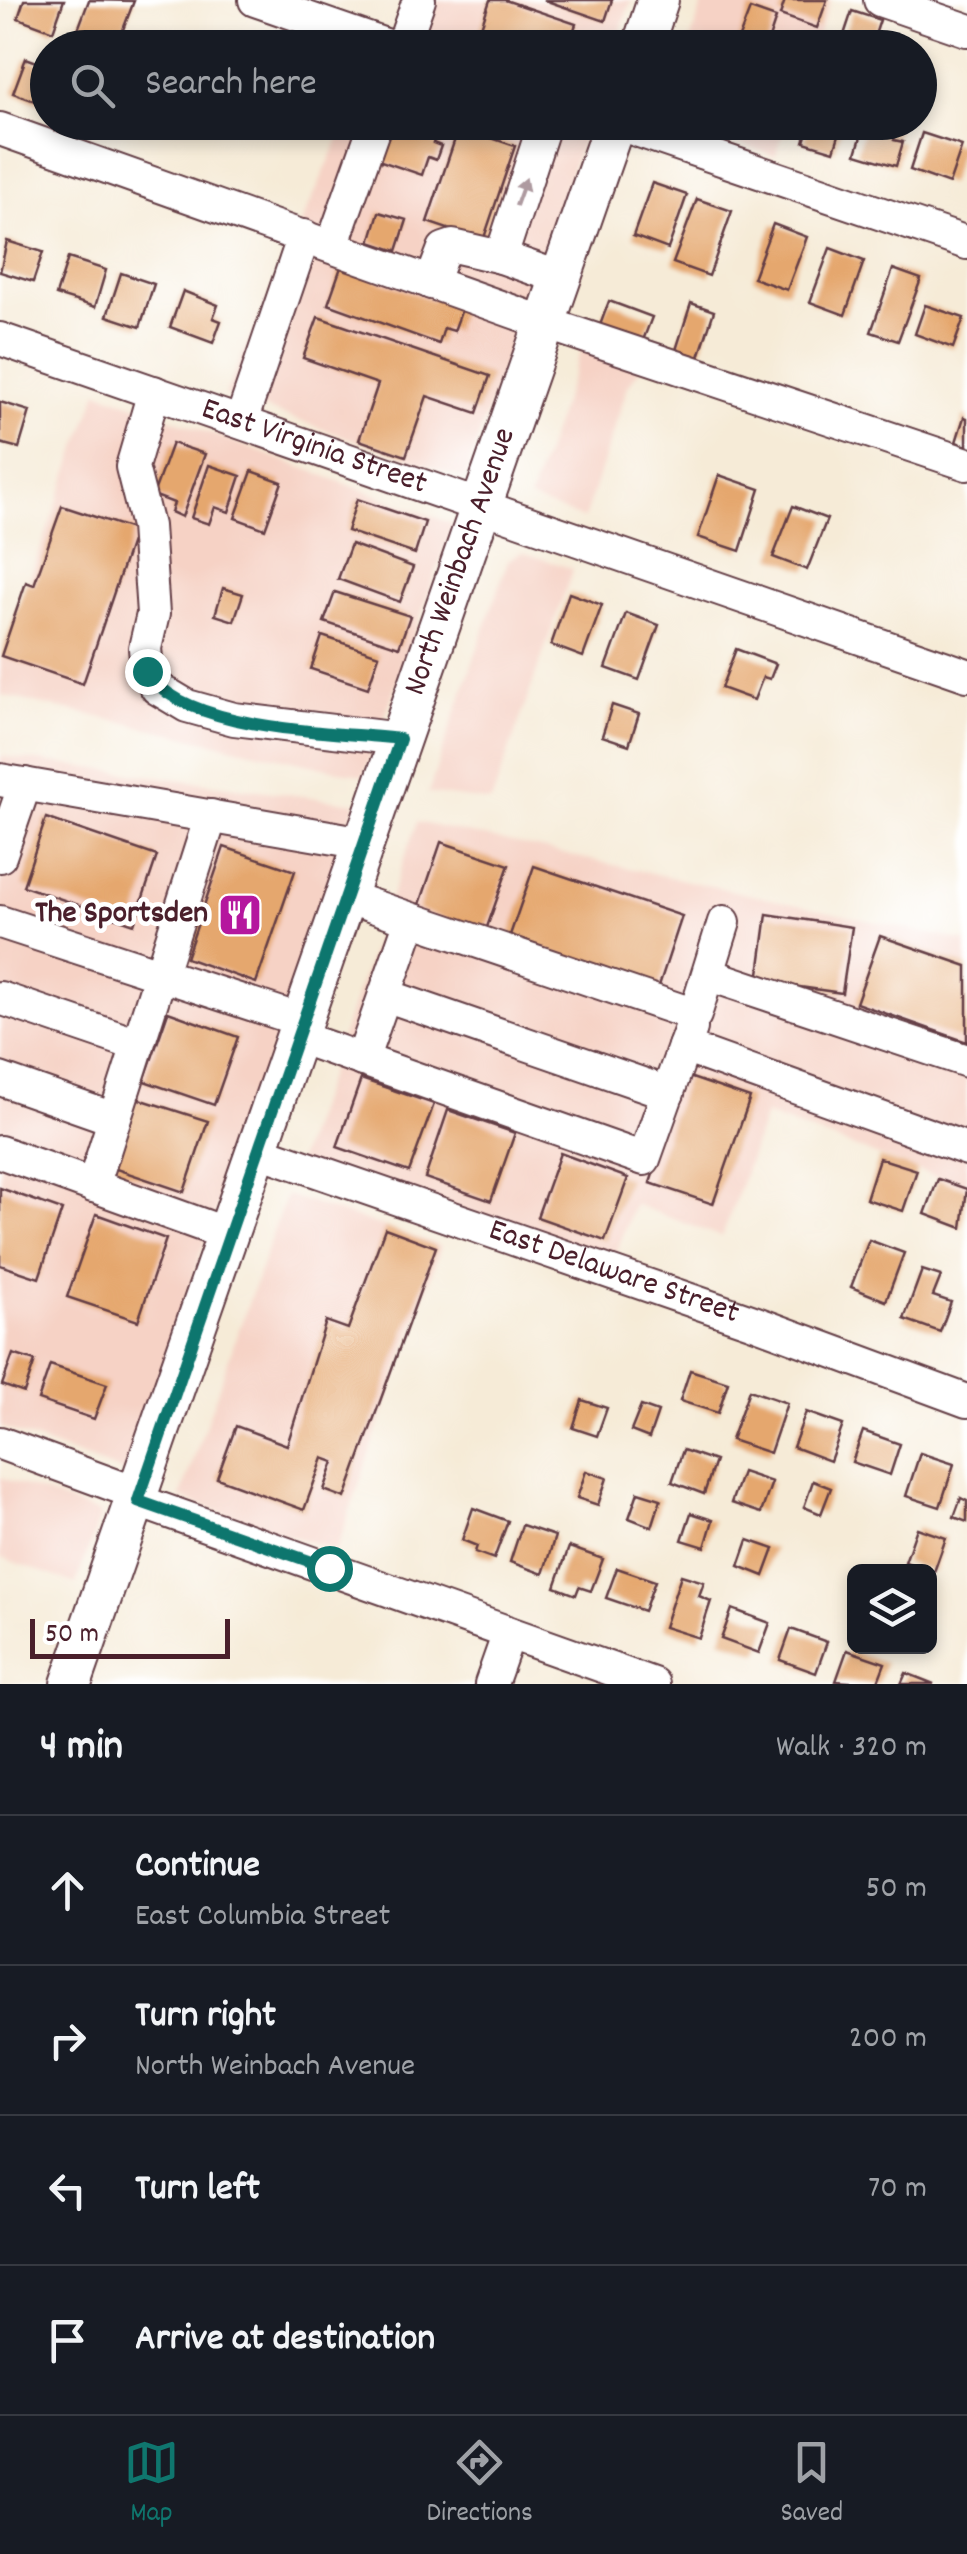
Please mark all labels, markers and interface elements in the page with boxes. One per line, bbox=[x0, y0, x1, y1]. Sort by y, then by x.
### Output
search box bbox=[30, 30, 937, 140]
icon: search bbox=[65, 58, 120, 113]
text: Search here bbox=[145, 58, 317, 113]
one-way arrow bbox=[514, 176, 529, 206]
street label: East Virginia Street bbox=[195, 388, 433, 508]
street label: North Weinbach Avenue bbox=[394, 422, 530, 702]
route end bbox=[125, 649, 171, 695]
place label: The Sportsden bbox=[35, 892, 208, 938]
restaurant icon: The Sportsden bbox=[217, 892, 263, 938]
street label: East Delaware Street bbox=[482, 1209, 745, 1338]
route start bbox=[307, 1546, 353, 1592]
map controls bbox=[847, 1564, 937, 1654]
button: layers bbox=[847, 1564, 937, 1654]
scale bar bbox=[30, 1614, 230, 1658]
text: 50 m bbox=[45, 1616, 99, 1656]
text: 4 min bbox=[40, 1719, 123, 1779]
text: Walk · 320 m bbox=[776, 1726, 927, 1772]
text: Continue bbox=[135, 1840, 260, 1895]
icon: ahead bbox=[40, 1863, 95, 1918]
text: 50 m bbox=[865, 1867, 927, 1913]
text: East Columbia Street bbox=[135, 1895, 390, 1941]
text: Turn right bbox=[135, 1990, 276, 2045]
icon: right bbox=[40, 2013, 95, 2068]
text: 200 m bbox=[849, 2017, 927, 2063]
text: North Weinbach Avenue bbox=[135, 2045, 415, 2091]
icon: left bbox=[40, 2163, 95, 2218]
text: Turn left bbox=[135, 2163, 260, 2218]
text: 70 m bbox=[868, 2167, 927, 2213]
icon: arrive bbox=[40, 2313, 95, 2368]
text: Arrive at destination bbox=[135, 2313, 435, 2368]
tab: Map bbox=[124, 2435, 179, 2535]
tab: Directions bbox=[427, 2435, 533, 2535]
tab: Saved bbox=[781, 2435, 843, 2535]

